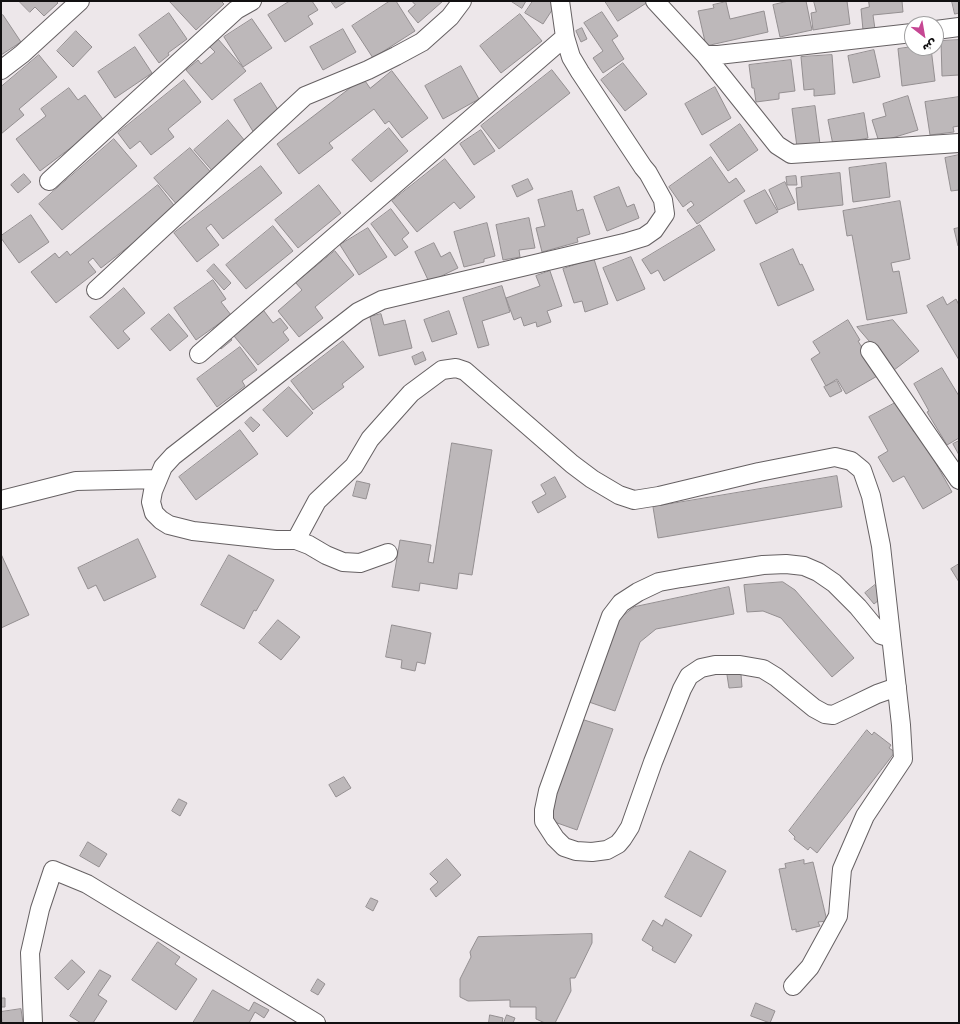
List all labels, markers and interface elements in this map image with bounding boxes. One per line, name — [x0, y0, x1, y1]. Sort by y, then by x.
north arrow — [904, 16, 944, 56]
text: ش — [920, 36, 940, 55]

